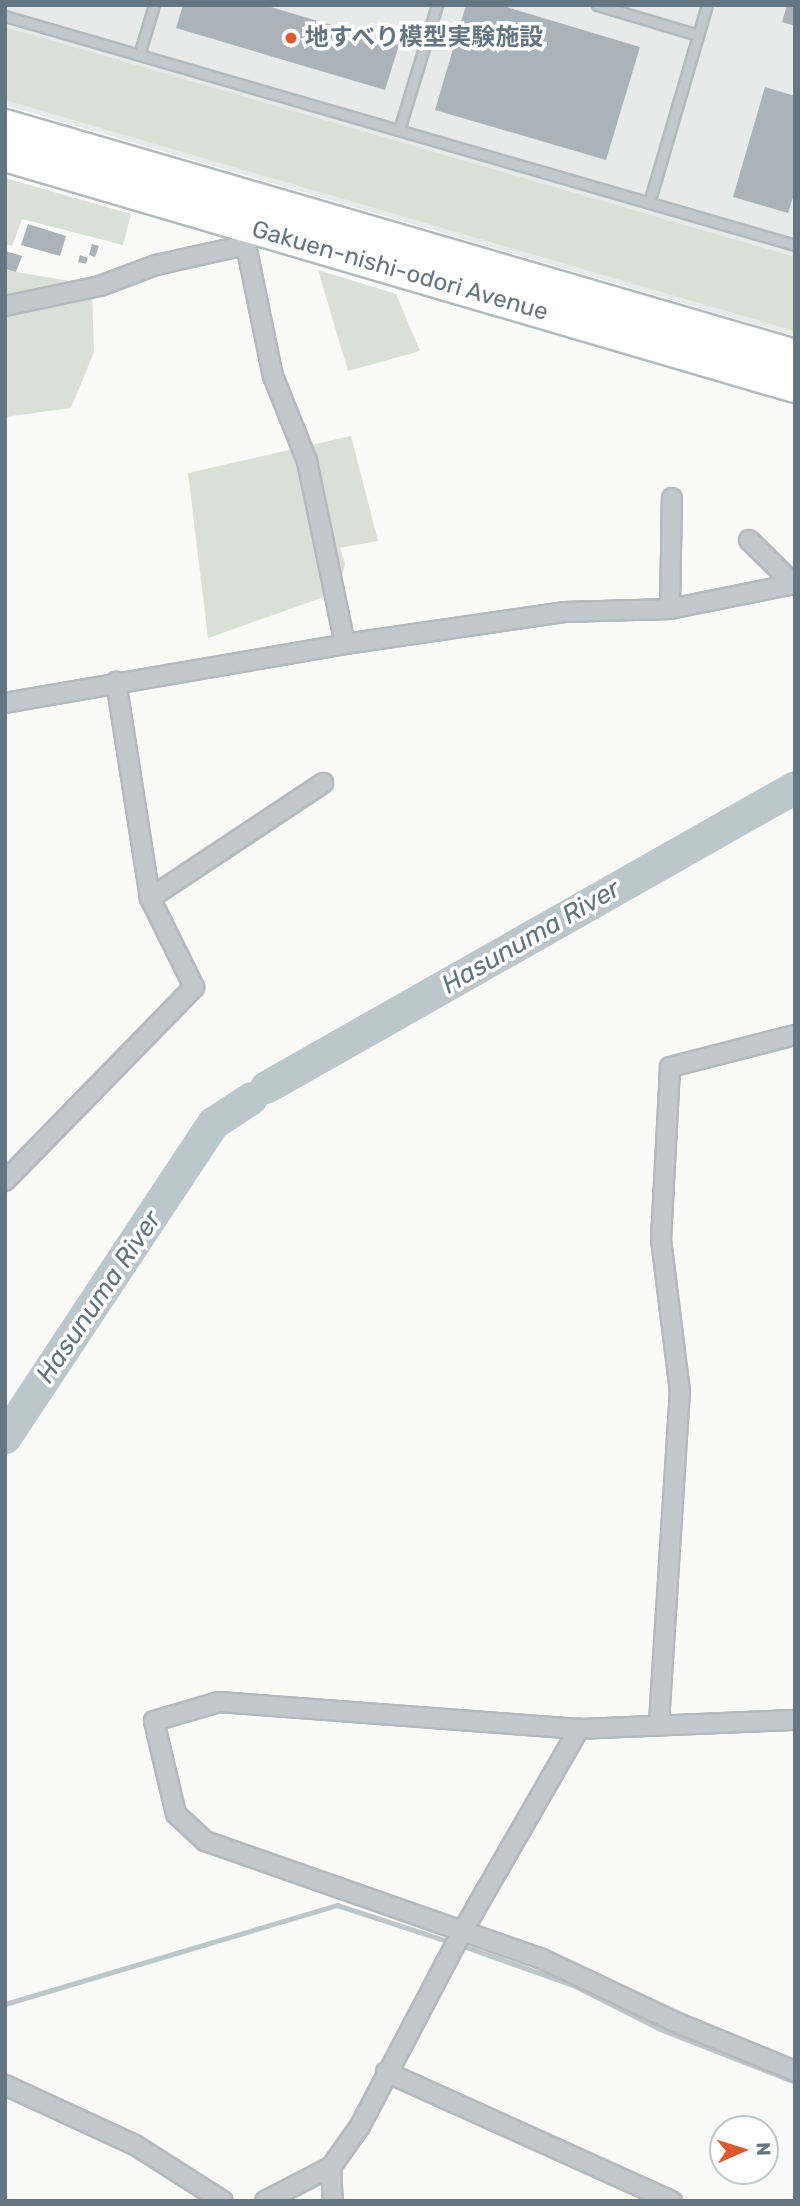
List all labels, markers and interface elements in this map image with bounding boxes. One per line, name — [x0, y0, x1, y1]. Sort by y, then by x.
place label: 地すべり模型実験施設 — [305, 24, 545, 52]
marker: 地すべり模型実験施設 — [283, 30, 299, 46]
street label: Gakuen-nishi-odori Avenue — [248, 215, 552, 327]
water label: Hasunuma River — [436, 873, 626, 1001]
water label: Hasunuma River — [30, 1205, 168, 1389]
north arrow — [709, 2115, 779, 2185]
text: N — [752, 2142, 775, 2156]

